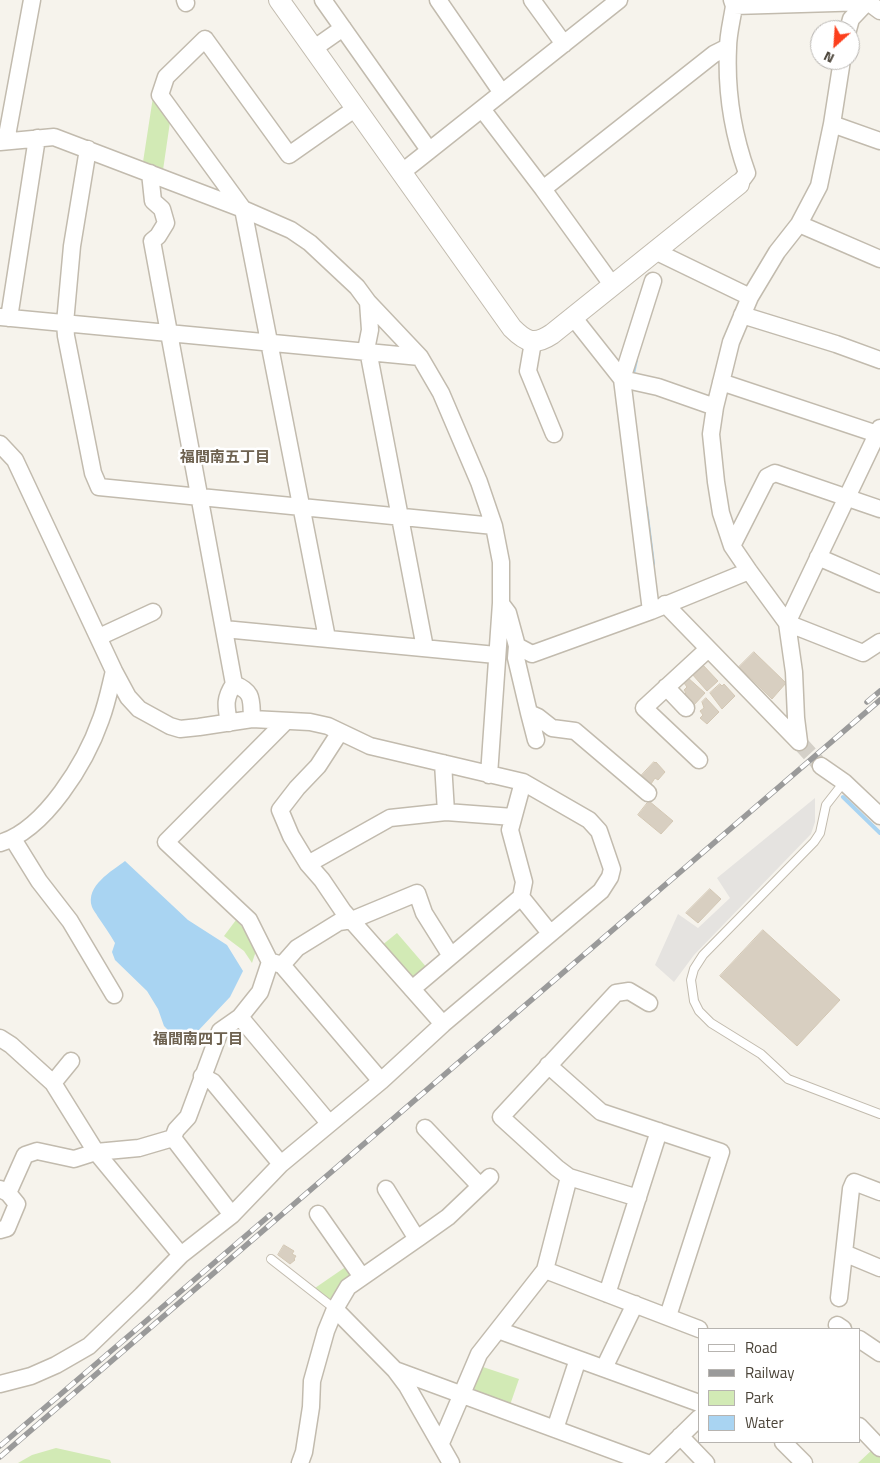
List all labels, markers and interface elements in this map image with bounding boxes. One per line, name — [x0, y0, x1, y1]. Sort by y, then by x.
north arrow — [810, 20, 860, 70]
text: N — [820, 46, 838, 70]
district label: 福間南五丁目 — [180, 449, 270, 467]
district label: 福間南四丁目 — [153, 1031, 243, 1049]
legend — [698, 1328, 860, 1443]
text: Road — [745, 1336, 777, 1359]
text: Railway — [745, 1361, 795, 1384]
text: Park — [745, 1386, 774, 1409]
text: Water — [745, 1411, 784, 1434]

